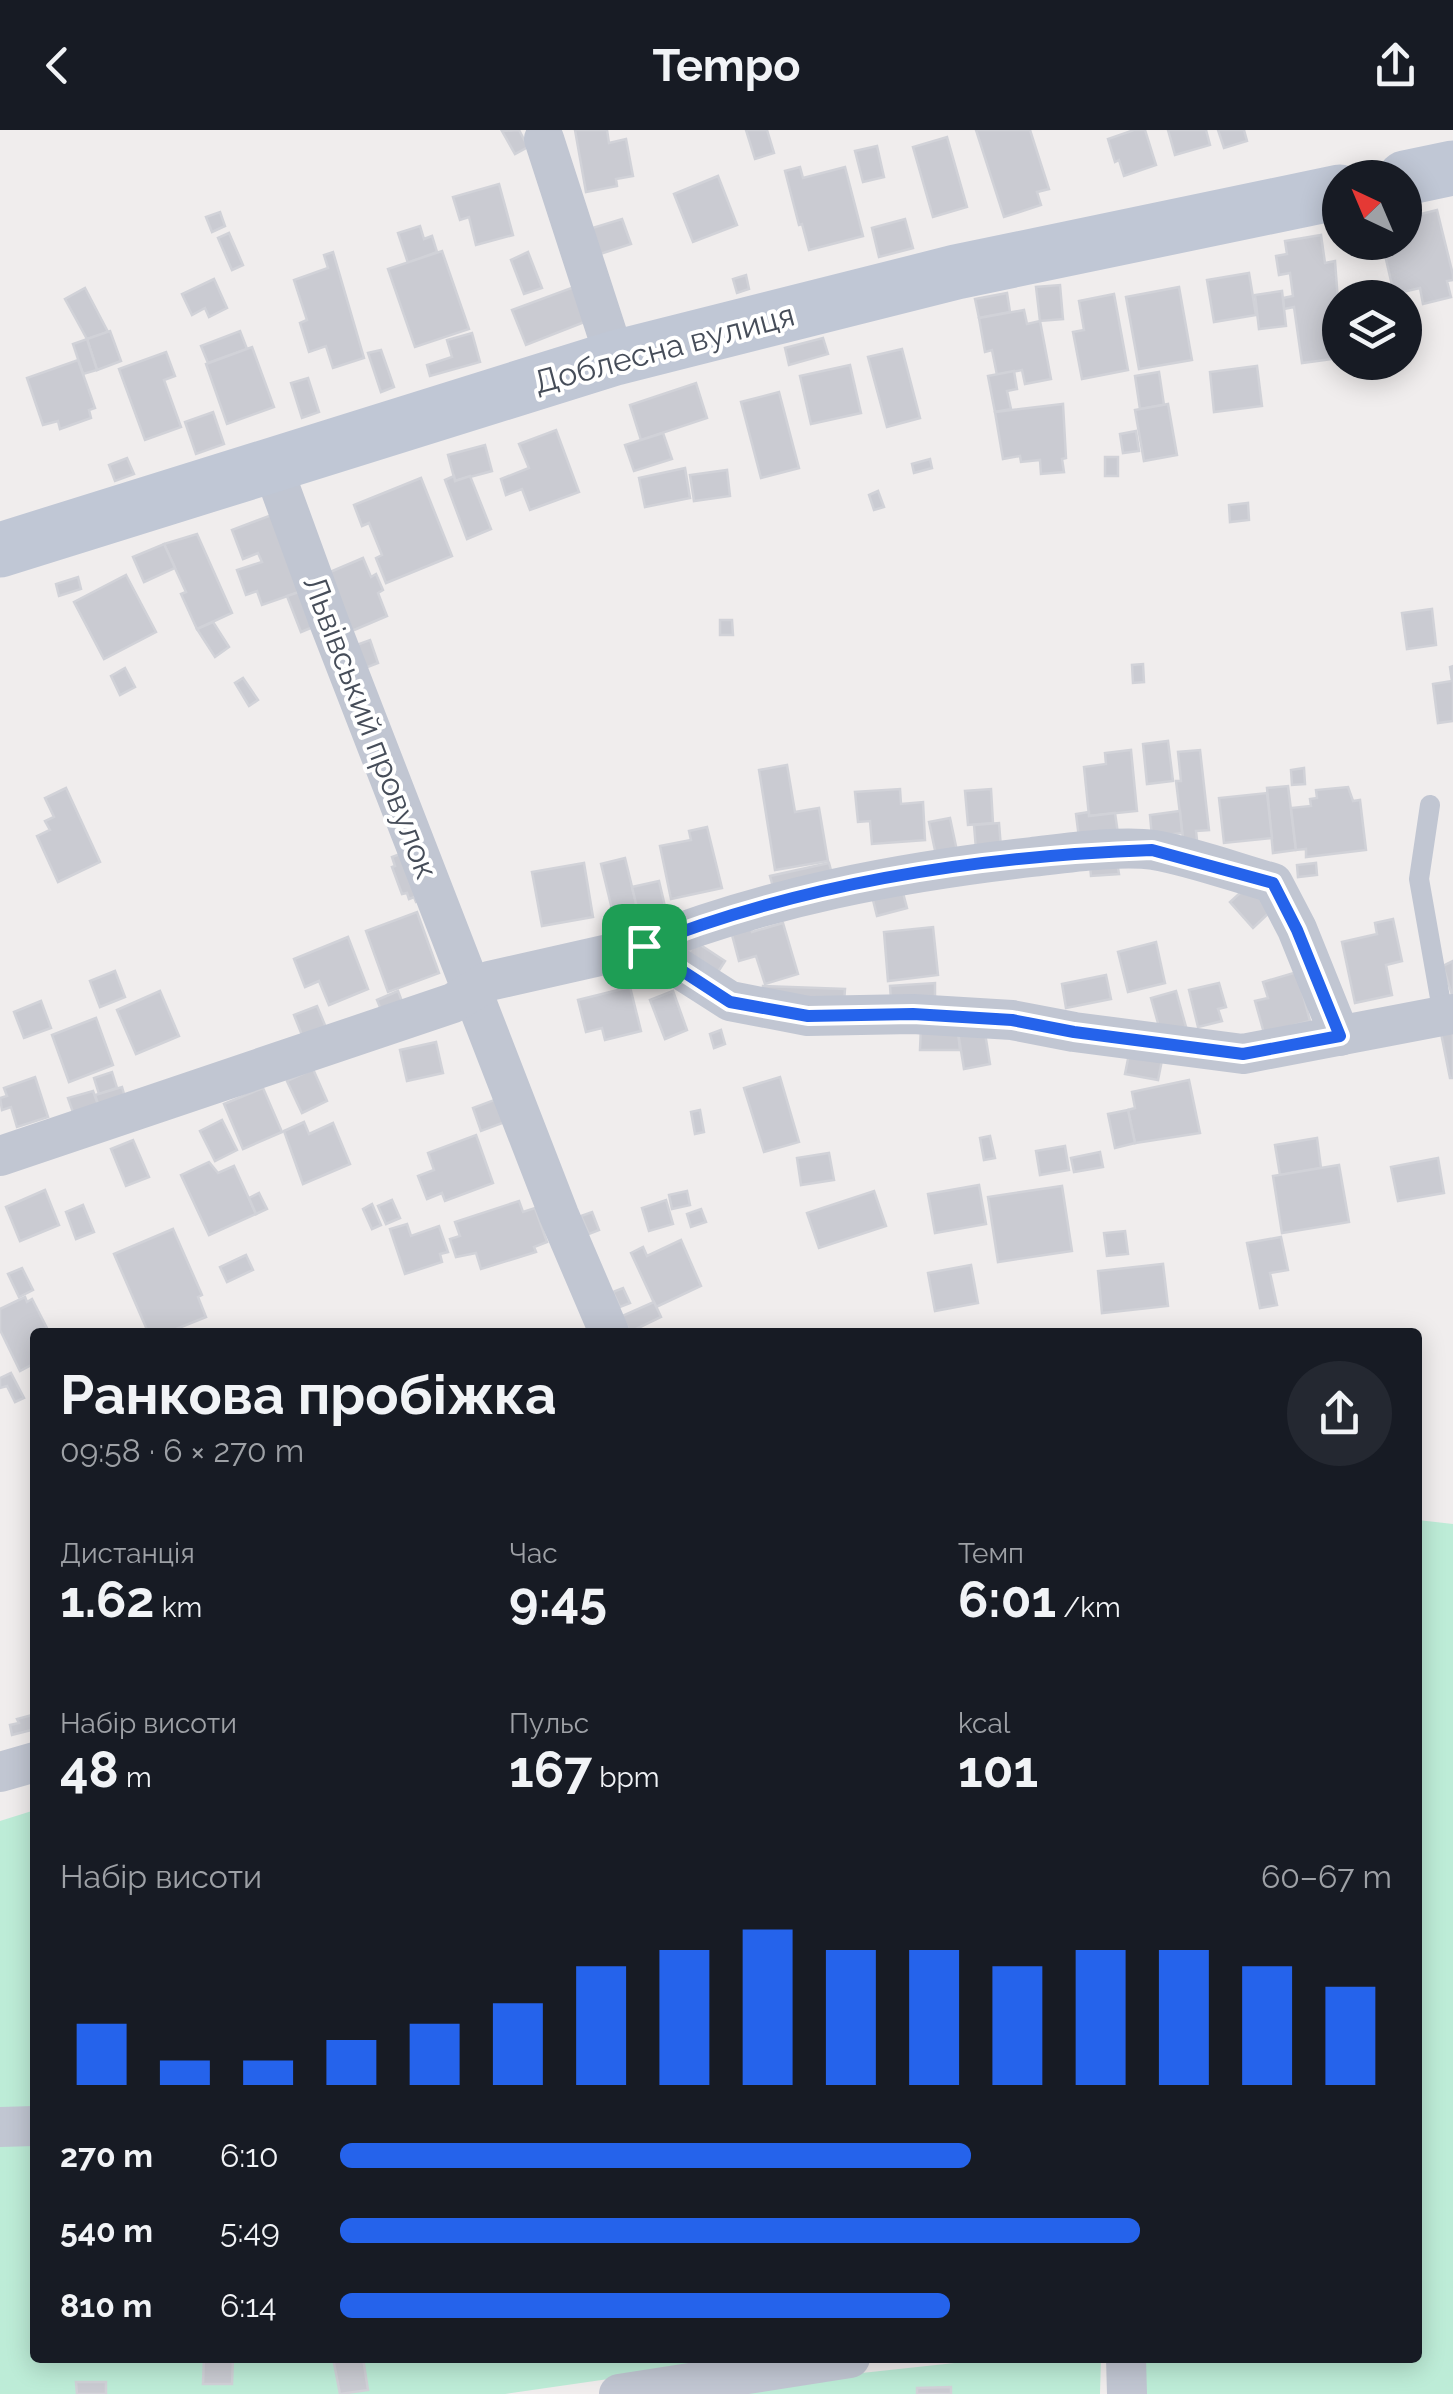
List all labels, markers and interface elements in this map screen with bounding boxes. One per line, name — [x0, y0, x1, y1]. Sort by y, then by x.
icon: back — [30, 38, 85, 93]
icon: share — [1368, 38, 1423, 93]
text: Tempo — [652, 39, 801, 92]
north arrow — [1322, 160, 1422, 260]
map controls — [1322, 160, 1422, 380]
button: layers — [1322, 280, 1422, 380]
street label: Доблесна вулиця — [530, 295, 798, 401]
street label: Львівський провулок — [296, 570, 446, 884]
pin — [602, 904, 687, 989]
icon: arrive — [617, 919, 672, 974]
button: share — [1287, 1361, 1392, 1466]
text: Ранкова пробіжка — [60, 1362, 556, 1427]
text: 09:58 · 6 × 270 m — [60, 1432, 304, 1469]
text: Дистанція — [60, 1537, 195, 1570]
text: Час — [509, 1537, 558, 1570]
text: Темп — [958, 1537, 1024, 1570]
text: 1.62 — [60, 1570, 155, 1629]
text: 9:45 — [509, 1570, 607, 1629]
text: 6:01 — [958, 1570, 1056, 1629]
text: km — [155, 1591, 202, 1624]
text: /km — [1056, 1591, 1121, 1624]
text: Набір висоти — [60, 1707, 237, 1740]
text: Пульс — [509, 1707, 589, 1740]
text: kcal — [958, 1707, 1010, 1740]
text: 48 — [60, 1740, 119, 1799]
text: 167 — [509, 1740, 592, 1799]
text: 101 — [958, 1740, 1038, 1799]
text: m — [119, 1761, 152, 1794]
text: bpm — [592, 1761, 660, 1794]
text: Набір висоти — [60, 1858, 262, 1895]
text: 60–67 m — [1261, 1858, 1392, 1895]
text: 270 m — [60, 2137, 153, 2174]
text: 6:10 — [220, 2137, 279, 2174]
text: 540 m — [60, 2212, 153, 2249]
text: 5:49 — [220, 2212, 280, 2249]
text: 810 m — [60, 2287, 152, 2324]
text: 6:14 — [220, 2287, 276, 2324]

